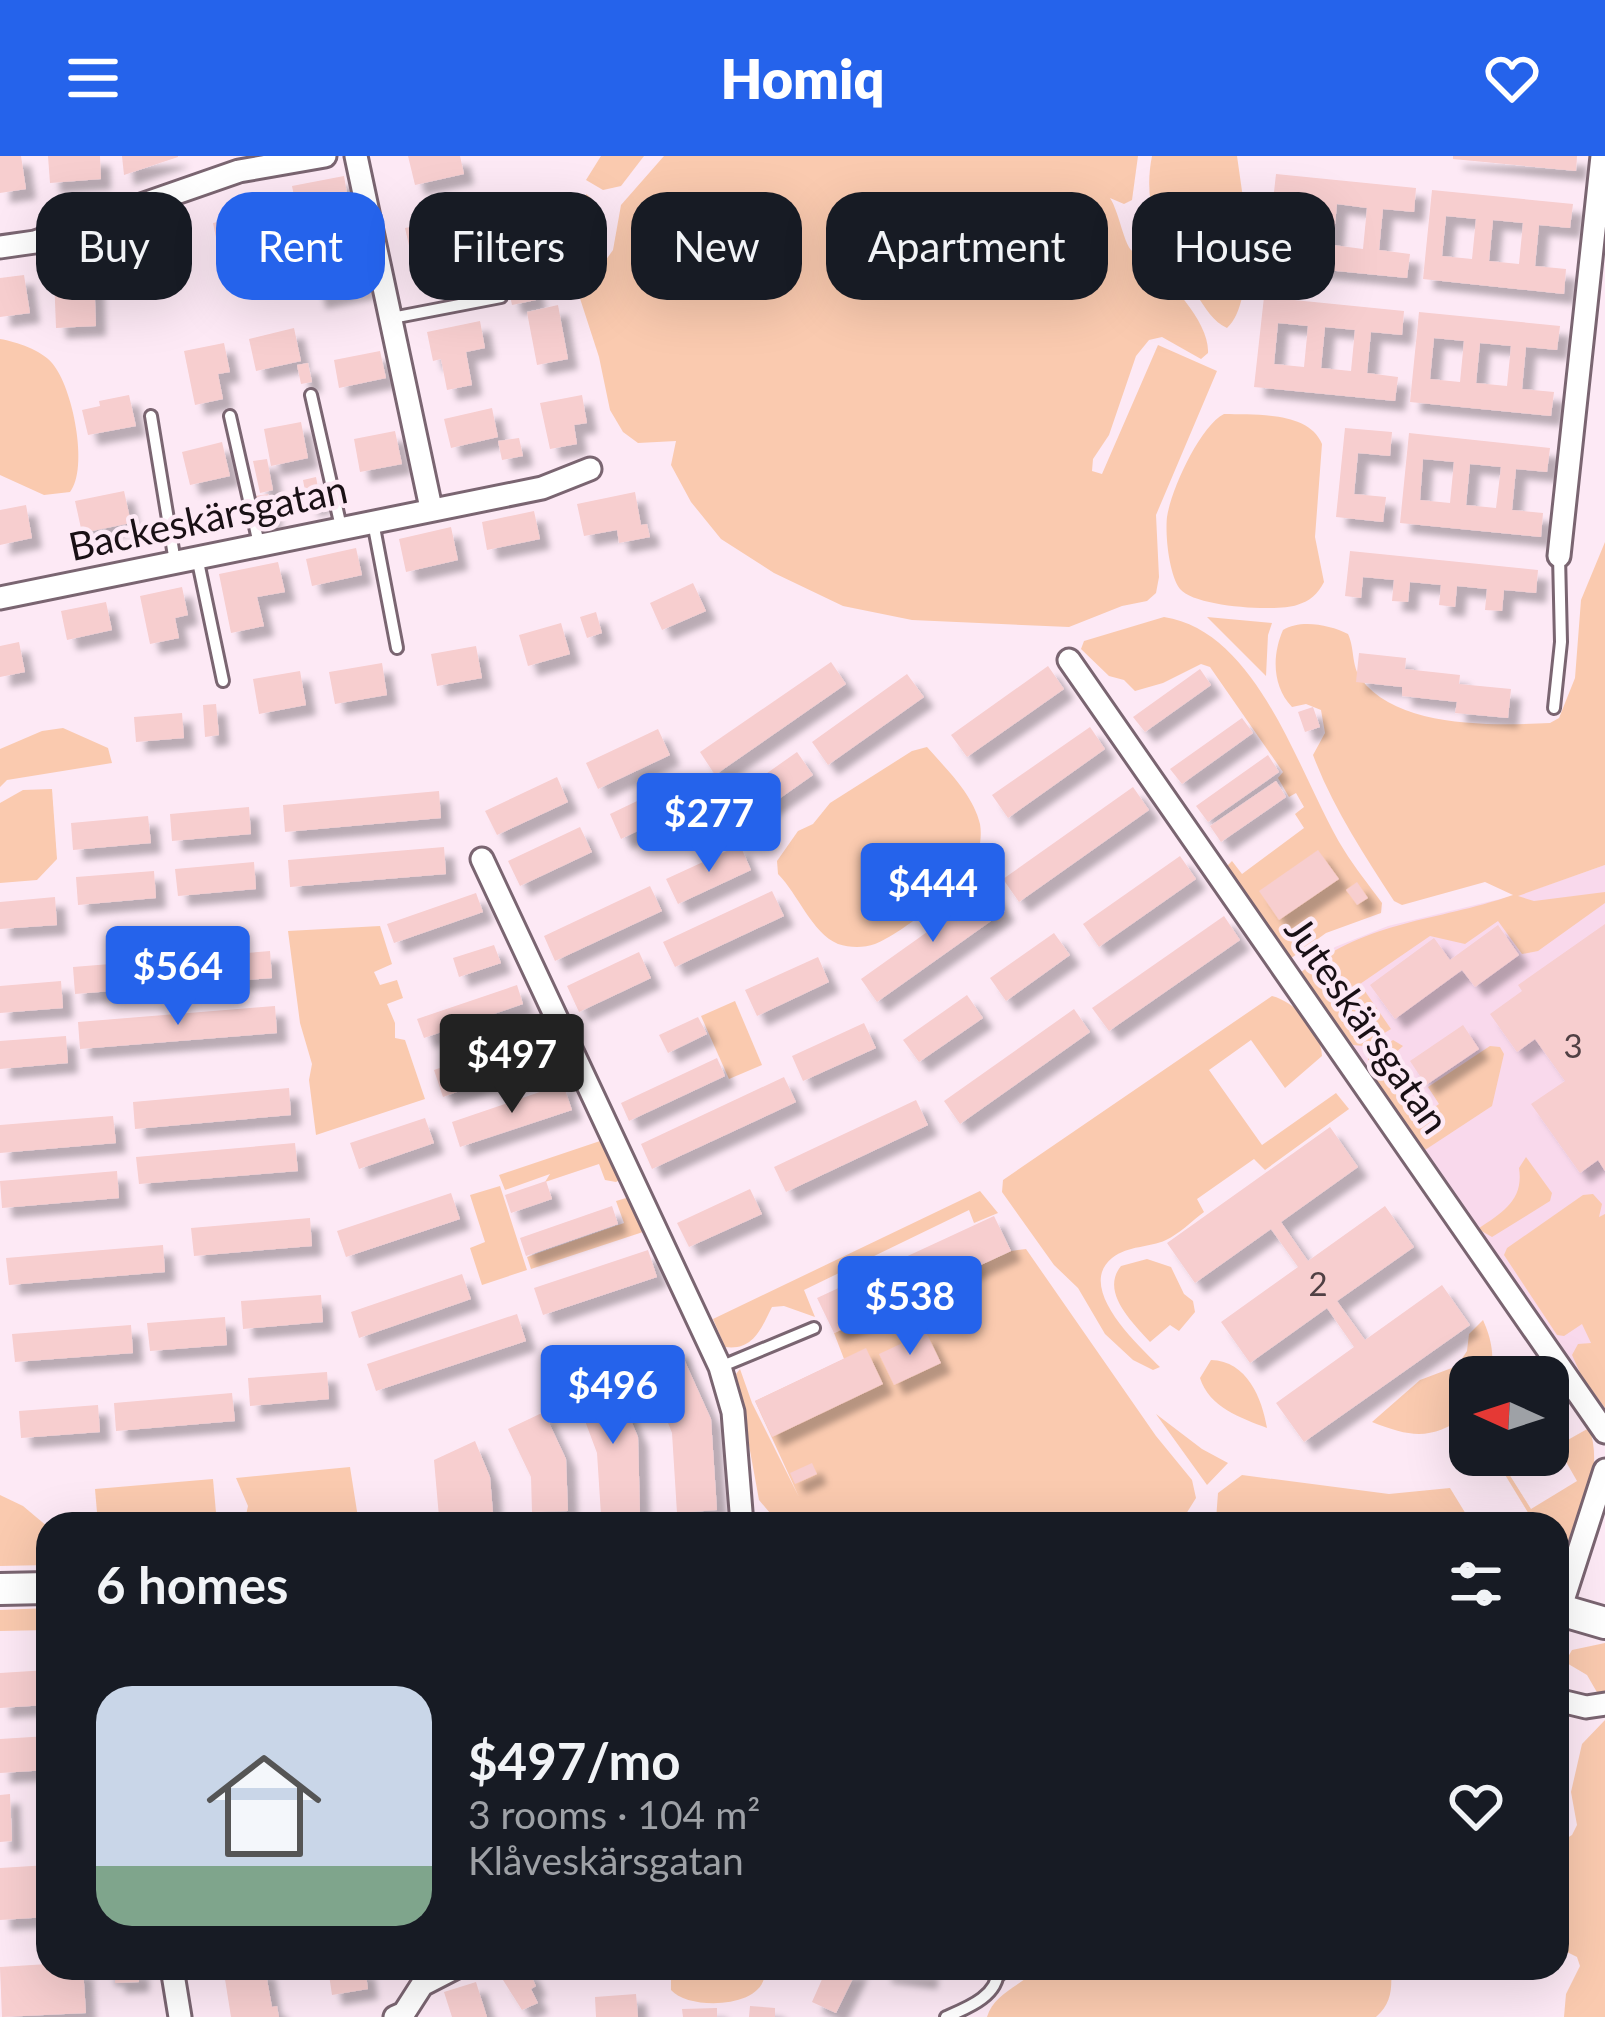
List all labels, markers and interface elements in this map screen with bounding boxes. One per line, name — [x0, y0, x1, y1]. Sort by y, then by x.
icon: menu — [60, 45, 126, 111]
icon: heart — [1479, 45, 1545, 111]
text: Homiq — [721, 46, 884, 111]
chip: Buy — [36, 192, 192, 300]
chip: Rent — [216, 192, 385, 300]
chip: Filters — [409, 192, 607, 300]
chip: New — [631, 192, 802, 300]
chip: Apartment — [826, 192, 1108, 300]
chip: House — [1132, 192, 1335, 300]
street label: Backeskärsgatan — [64, 465, 351, 569]
pin: $277 — [638, 773, 780, 875]
text: $277 — [664, 789, 754, 835]
pin: $444 — [862, 843, 1004, 945]
text: $444 — [888, 859, 978, 905]
street label: Juteskärsgatan — [1276, 907, 1459, 1141]
pin: $564 — [107, 926, 249, 1028]
text: $564 — [133, 942, 223, 988]
pin: $497 — [441, 1014, 583, 1116]
house number: 3 — [1563, 1025, 1583, 1065]
text: $497 — [467, 1030, 557, 1076]
pin: $538 — [839, 1256, 981, 1358]
house number: 2 — [1308, 1263, 1328, 1303]
text: $538 — [865, 1272, 955, 1318]
pin: $496 — [542, 1345, 684, 1447]
north arrow — [1449, 1356, 1569, 1476]
map controls — [1449, 1356, 1569, 1476]
text: $496 — [568, 1361, 658, 1407]
icon: filters — [1443, 1551, 1509, 1617]
text: 6 homes — [96, 1554, 288, 1615]
text: $497/mo — [468, 1730, 681, 1791]
icon: home — [192, 1734, 336, 1878]
icon: heart — [1443, 1773, 1509, 1839]
text: 3 rooms · 104 m² — [468, 1791, 760, 1837]
text: Klåveskärsgatan — [468, 1837, 744, 1883]

